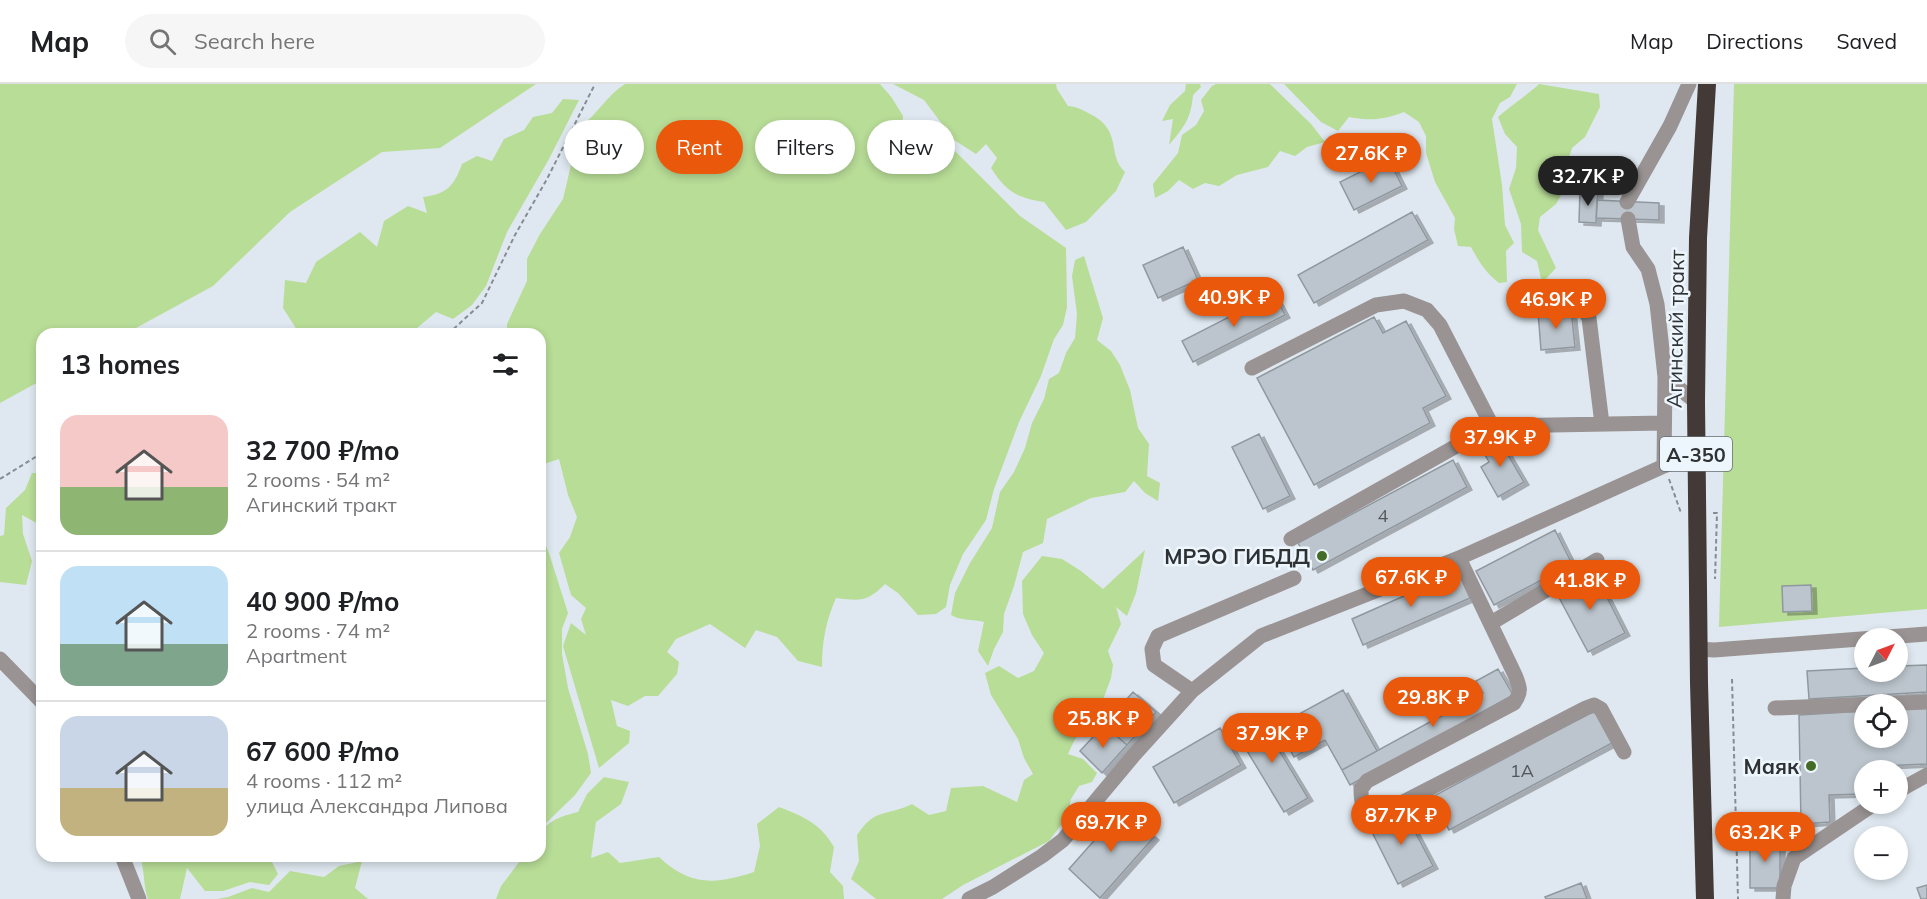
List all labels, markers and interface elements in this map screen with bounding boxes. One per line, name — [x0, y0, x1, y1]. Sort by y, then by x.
search box — [125, 14, 545, 68]
text: Map — [30, 24, 89, 59]
icon: search — [146, 25, 179, 58]
text: Search here — [194, 27, 315, 55]
text: Map — [1630, 28, 1673, 54]
text: Directions — [1706, 28, 1803, 54]
text: Saved — [1836, 28, 1897, 54]
chip: Buy — [564, 120, 644, 174]
chip: Rent — [656, 120, 743, 174]
chip: Filters — [755, 120, 855, 174]
chip: New — [867, 120, 955, 174]
pin: 27.6K ₽ — [1316, 133, 1426, 184]
text: 27.6K ₽ — [1335, 140, 1407, 165]
pin: 32.7K ₽ — [1533, 156, 1643, 207]
text: 32.7K ₽ — [1552, 163, 1624, 188]
street label: Агинский тракт — [1661, 249, 1689, 408]
pin: 40.9K ₽ — [1179, 277, 1289, 328]
pin: 46.9K ₽ — [1501, 279, 1611, 330]
text: 40.9K ₽ — [1198, 284, 1270, 309]
text: 46.9K ₽ — [1520, 286, 1592, 311]
text: 13 homes — [60, 348, 180, 381]
icon: filters — [489, 348, 522, 381]
pin: 37.9K ₽ — [1445, 417, 1555, 468]
text: 37.9K ₽ — [1464, 424, 1536, 449]
text: 32 700 ₽/mo — [246, 434, 399, 467]
road number: А-350 — [1660, 437, 1732, 471]
icon: home — [108, 439, 180, 511]
text: 2 rooms · 54 m² — [246, 467, 390, 492]
text: Агинский тракт — [246, 492, 397, 517]
house number: 4 — [1378, 504, 1389, 527]
place label: МРЭО ГИБДД — [1164, 543, 1310, 569]
marker: МРЭО ГИБДД — [1315, 549, 1329, 563]
pin: 67.6K ₽ — [1356, 557, 1466, 608]
pin: 41.8K ₽ — [1535, 560, 1645, 611]
text: 67.6K ₽ — [1375, 564, 1447, 589]
text: 41.8K ₽ — [1554, 567, 1626, 592]
text: 40 900 ₽/mo — [246, 585, 399, 618]
icon: home — [108, 590, 180, 662]
text: 2 rooms · 74 m² — [246, 618, 390, 643]
north arrow — [1854, 628, 1908, 682]
map controls — [1854, 628, 1908, 880]
text: Apartment — [246, 643, 347, 668]
pin: 29.8K ₽ — [1378, 677, 1488, 728]
text: 29.8K ₽ — [1397, 684, 1469, 709]
button: locate — [1854, 694, 1908, 748]
pin: 25.8K ₽ — [1048, 698, 1158, 749]
text: 25.8K ₽ — [1067, 705, 1139, 730]
pin: 37.9K ₽ — [1217, 713, 1327, 764]
text: 37.9K ₽ — [1236, 720, 1308, 745]
text: 67 600 ₽/mo — [246, 735, 399, 768]
icon: home — [108, 740, 180, 812]
place label: Маяк — [1743, 753, 1800, 779]
house number: 1А — [1510, 759, 1534, 782]
marker: Маяк — [1804, 759, 1818, 773]
button: + — [1854, 760, 1908, 814]
text: 4 rooms · 112 m² — [246, 768, 402, 793]
text: улица Александра Липова — [246, 793, 508, 818]
pin: 87.7K ₽ — [1346, 795, 1456, 846]
pin: 69.7K ₽ — [1056, 802, 1166, 853]
text: 87.7K ₽ — [1365, 802, 1437, 827]
text: 69.7K ₽ — [1075, 809, 1147, 834]
pin: 63.2K ₽ — [1710, 812, 1820, 863]
text: 63.2K ₽ — [1729, 819, 1801, 844]
button: − — [1854, 826, 1908, 880]

